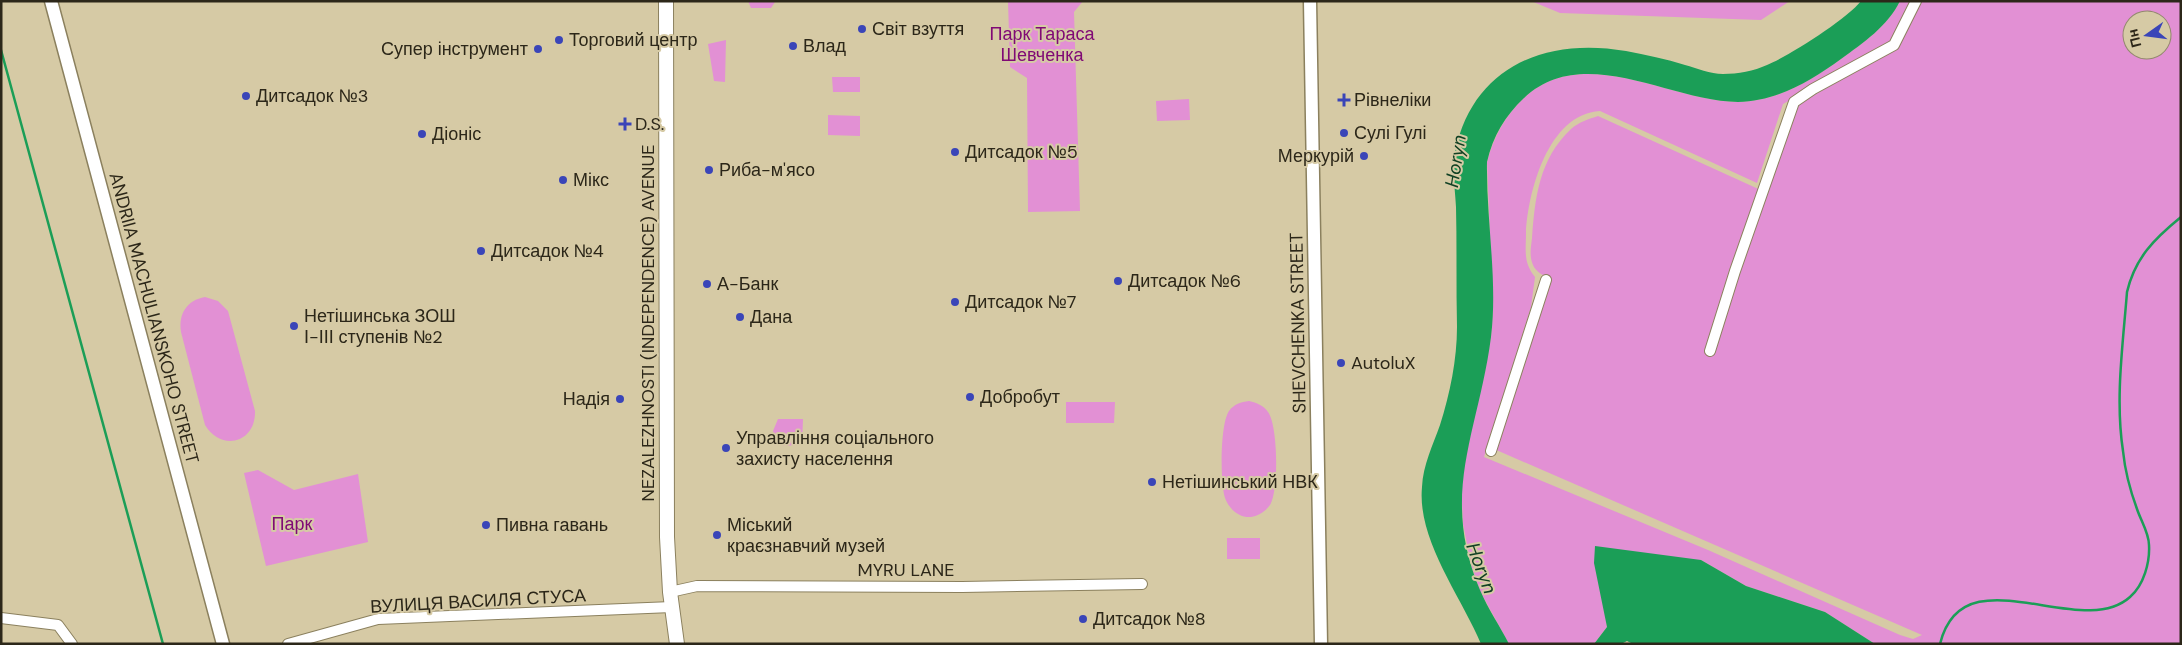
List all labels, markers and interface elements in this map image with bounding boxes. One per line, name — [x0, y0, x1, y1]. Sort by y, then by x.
north arrow — [2122, 10, 2172, 60]
place label: Світ взуття — [872, 17, 964, 41]
park label: Парк Тараса Шевченка — [990, 22, 1095, 67]
marker: Світ взуття — [856, 23, 868, 35]
text: Пн — [2123, 27, 2145, 49]
place label: Торговий центр — [569, 28, 698, 52]
marker: Торговий центр — [553, 34, 565, 46]
place label: Влад — [803, 34, 847, 58]
place label: Супер інструмент — [381, 37, 528, 61]
marker: Влад — [787, 40, 799, 52]
marker: Супер інструмент — [532, 43, 544, 55]
place label: Дитсадок №3 — [256, 84, 368, 108]
place label: Рівнеліки — [1354, 88, 1431, 112]
marker: Дитсадок №3 — [240, 90, 252, 102]
marker: Рівнеліки — [1338, 94, 1350, 106]
place label: D.S. — [635, 112, 664, 136]
marker: D.S. — [619, 118, 631, 130]
place label: Сулі Гулі — [1354, 121, 1427, 145]
place label: Діоніс — [432, 122, 481, 146]
marker: Сулі Гулі — [1338, 127, 1350, 139]
marker: Діоніс — [416, 128, 428, 140]
water label: Horyn — [1439, 133, 1472, 189]
place label: Дитсадок №5 — [965, 140, 1078, 164]
place label: Меркурій — [1278, 144, 1354, 168]
street label: NEZALEZHNOSTI (INDEPENDENCE) AVENUE — [636, 145, 660, 501]
marker: Дитсадок №5 — [949, 146, 961, 158]
marker: Меркурій — [1358, 150, 1370, 162]
place label: Риба-м'ясо — [719, 158, 815, 182]
marker: Риба-м'ясо — [703, 164, 715, 176]
place label: Мікс — [573, 168, 609, 192]
street label: ANDRIIA MACHULIANSKOHO STREET — [104, 170, 204, 466]
marker: Мікс — [557, 174, 569, 186]
street label: SHEVCHENKA STREET — [1284, 232, 1312, 414]
place label: Дитсадок №4 — [491, 239, 604, 263]
marker: Дитсадок №4 — [475, 245, 487, 257]
place label: Дитсадок №6 — [1128, 269, 1241, 293]
place label: А-Банк — [717, 272, 779, 296]
marker: Дитсадок №6 — [1112, 275, 1124, 287]
marker: А-Банк — [701, 278, 713, 290]
place label: Дитсадок №7 — [965, 290, 1076, 314]
marker: Дитсадок №7 — [949, 296, 961, 308]
place label: Нетішинська ЗОШ І-ІІІ ступенів №2 — [304, 304, 456, 349]
place label: Дана — [750, 305, 793, 329]
marker: Дана — [734, 311, 746, 323]
marker: Нетішинська ЗОШ І-ІІІ ступенів №2 — [288, 320, 300, 332]
place label: AutoluX — [1351, 351, 1416, 375]
marker: AutoluX — [1335, 357, 1347, 369]
place label: Добробут — [980, 385, 1060, 409]
place label: Надія — [563, 387, 610, 411]
marker: Добробут — [964, 391, 976, 403]
marker: Надія — [614, 393, 626, 405]
place label: Управління соціального захисту населення — [736, 426, 934, 471]
marker: Управління соціального захисту населення — [720, 442, 732, 454]
place label: Нетішинський НВК — [1162, 470, 1318, 494]
marker: Нетішинський НВК — [1146, 476, 1158, 488]
park label: Парк — [272, 512, 313, 536]
place label: Пивна гавань — [496, 513, 608, 537]
place label: Міський краєзнавчий музей — [727, 513, 885, 558]
marker: Пивна гавань — [480, 519, 492, 531]
marker: Міський краєзнавчий музей — [711, 529, 723, 541]
water label: Horyn — [1460, 539, 1503, 597]
street label: MYRU LANE — [858, 558, 954, 582]
street label: ВУЛИЦЯ ВАСИЛЯ СТУСА — [369, 583, 587, 619]
place label: Дитсадок №8 — [1093, 607, 1206, 631]
marker: Дитсадок №8 — [1077, 613, 1089, 625]

